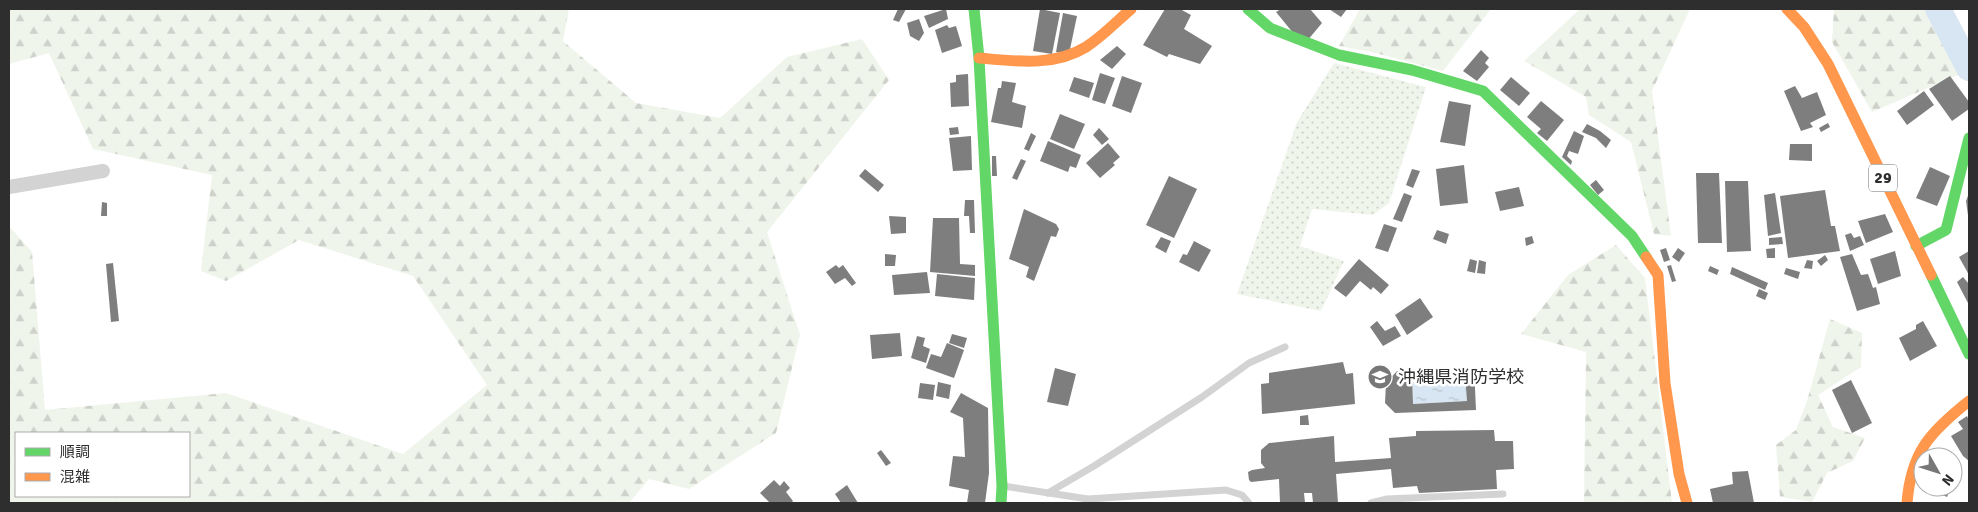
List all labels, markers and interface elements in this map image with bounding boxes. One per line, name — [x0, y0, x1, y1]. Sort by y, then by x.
road number: 29 — [1869, 164, 1897, 192]
school or university icon: 沖縄県消防学校 — [1367, 364, 1393, 390]
place label: 沖縄県消防学校 — [1398, 366, 1524, 388]
legend — [15, 432, 190, 497]
text: 順調 — [60, 443, 90, 461]
north arrow — [1913, 447, 1963, 497]
text: 混雑 — [60, 468, 90, 486]
text: N — [1938, 471, 1957, 489]

